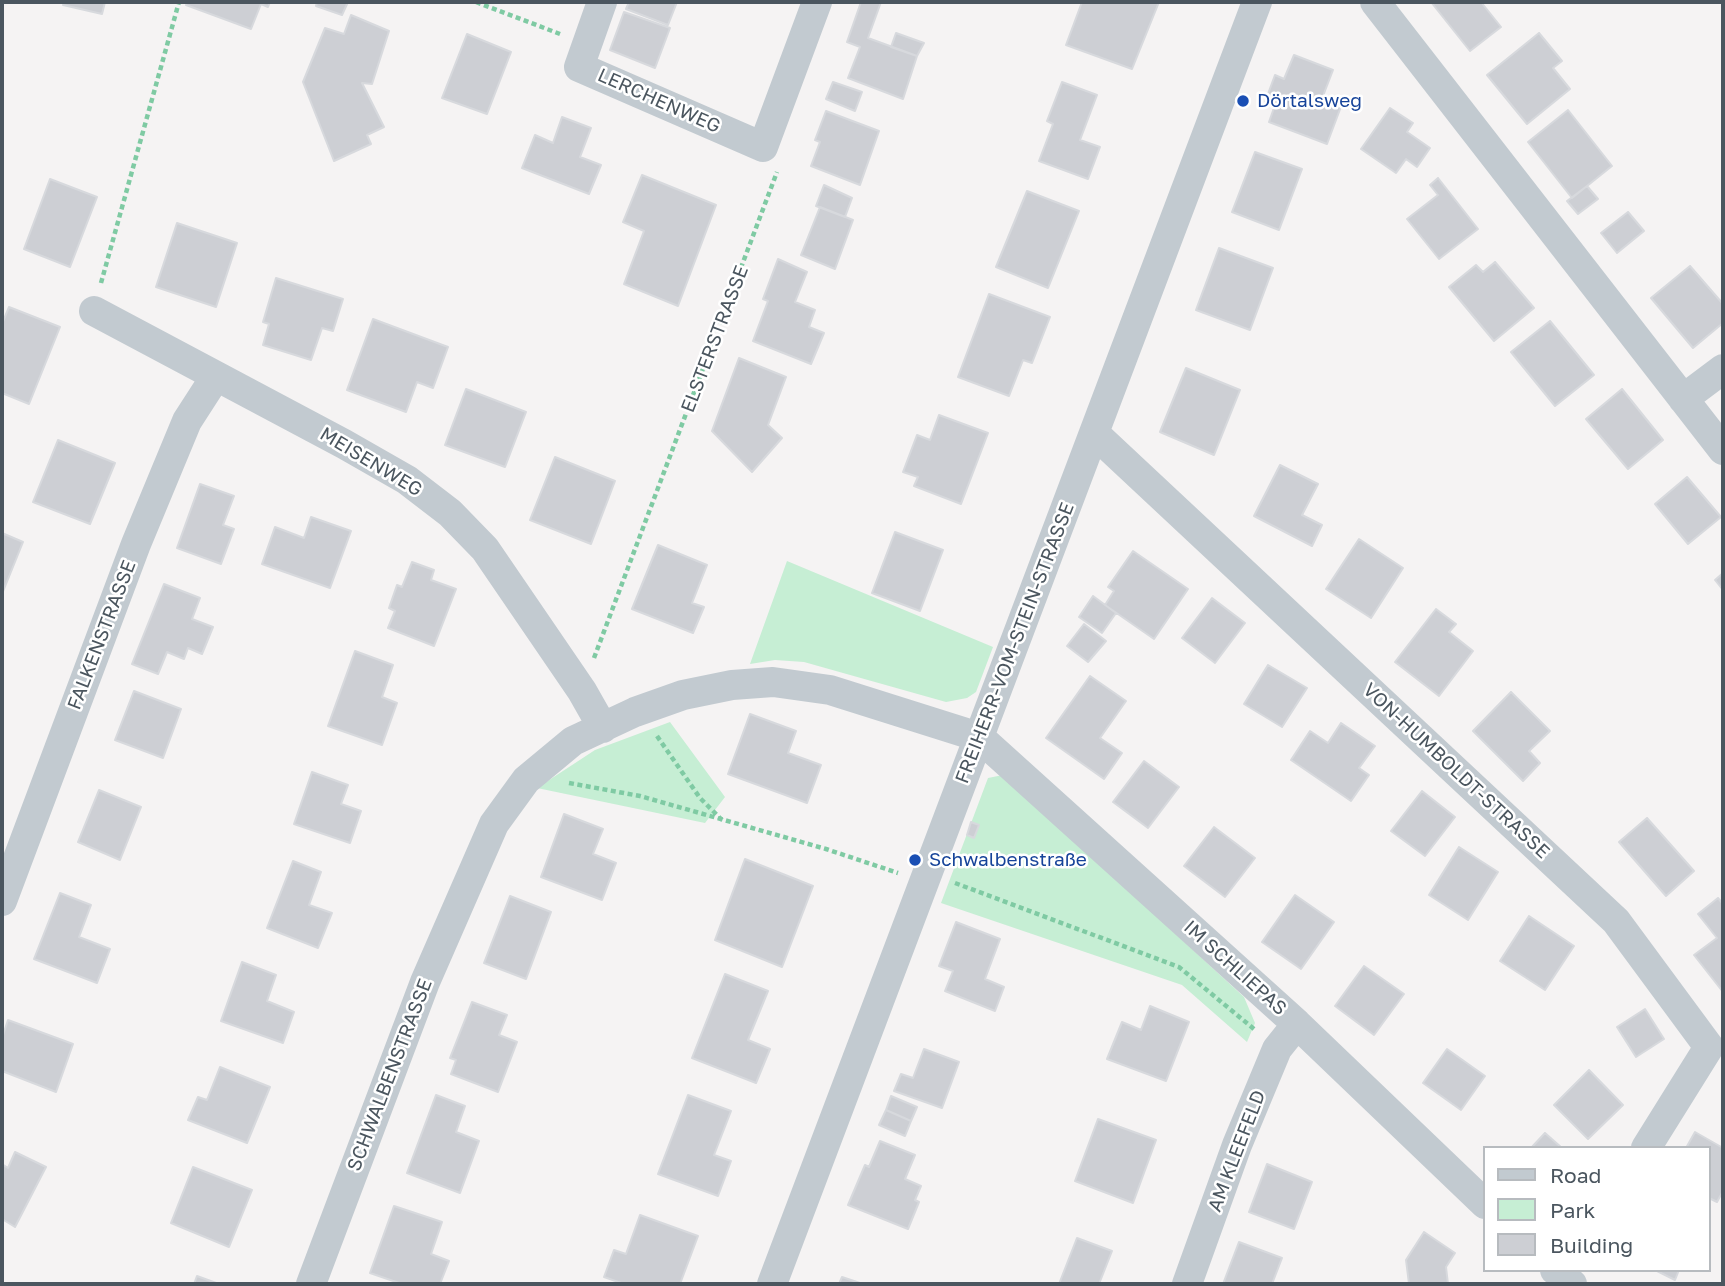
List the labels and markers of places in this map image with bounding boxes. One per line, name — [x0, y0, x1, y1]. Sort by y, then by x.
place label: Dörtalsweg — [1257, 90, 1362, 112]
marker: Dörtalsweg — [1235, 93, 1251, 109]
place label: Schwalbenstraße — [929, 849, 1087, 871]
marker: Schwalbenstraße — [907, 852, 923, 868]

